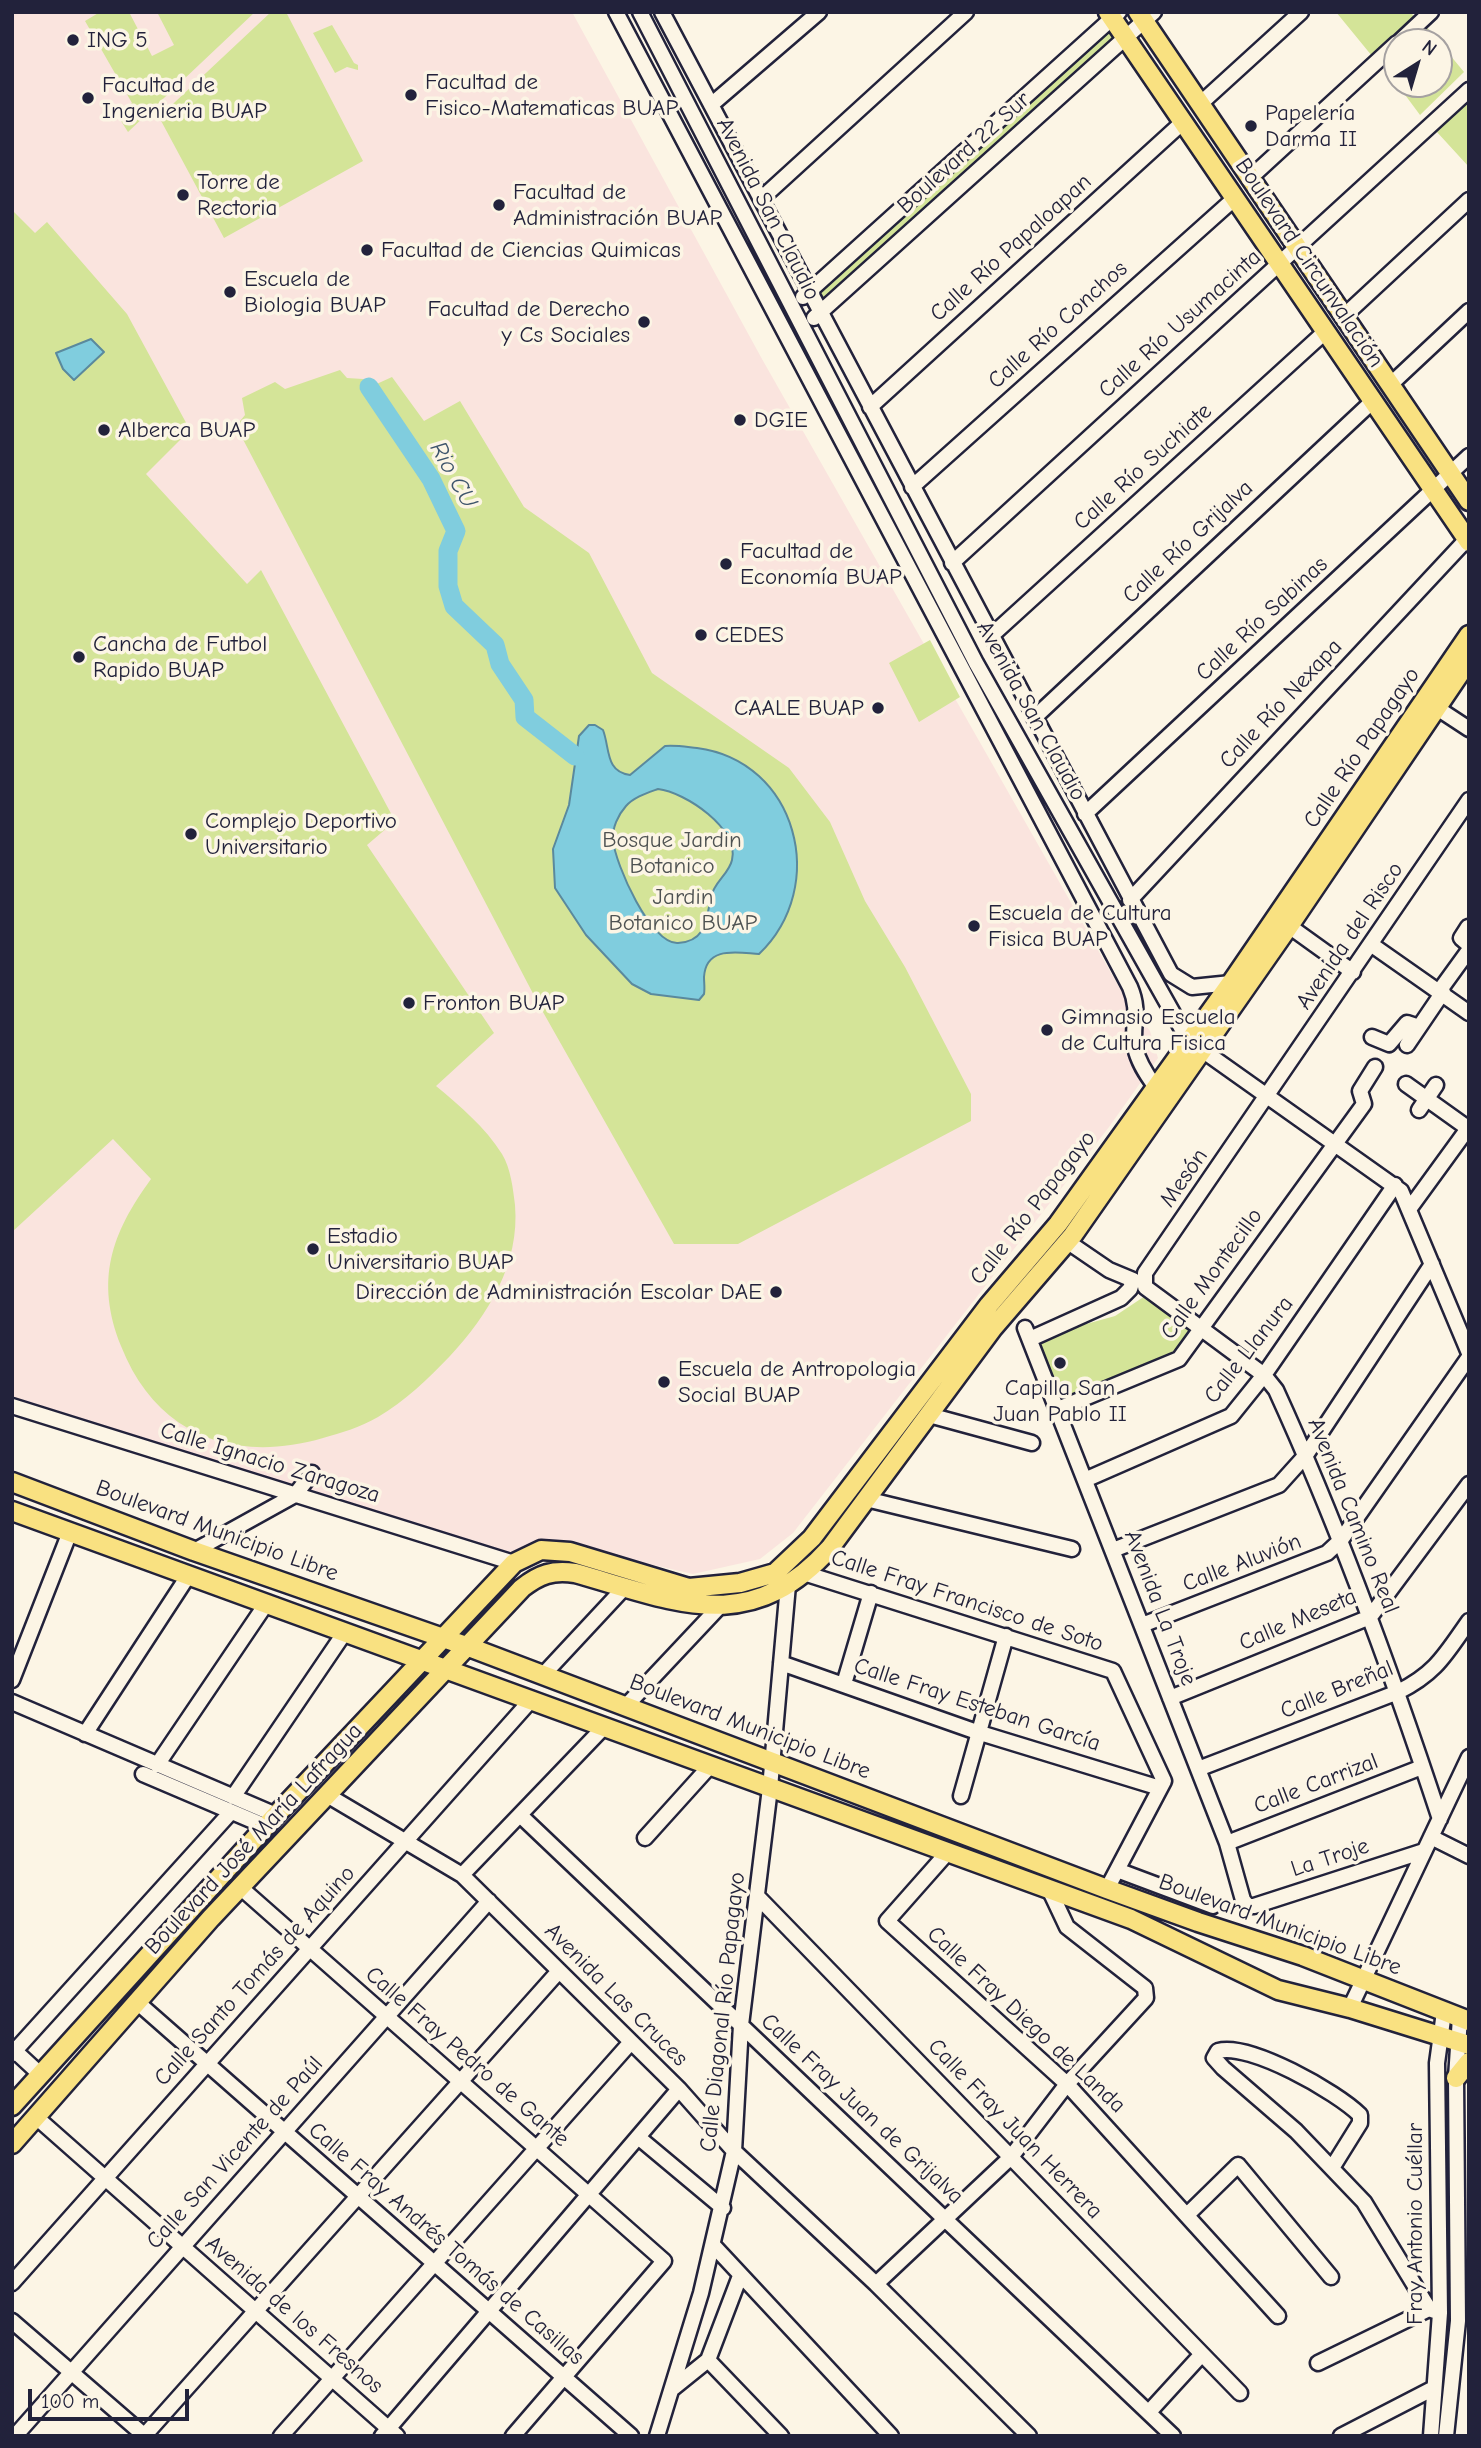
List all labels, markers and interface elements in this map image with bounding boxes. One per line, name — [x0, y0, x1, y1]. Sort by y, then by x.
place label: ING 5 — [87, 26, 148, 54]
north arrow — [1383, 28, 1453, 98]
marker: ING 5 — [65, 32, 81, 48]
text: N — [1418, 35, 1441, 60]
place label: Facultad de Fisico-Matematicas BUAP — [425, 68, 678, 122]
place label: Facultad de Ingenieria BUAP — [102, 71, 267, 125]
street label: Boulevard 22 Sur — [892, 86, 1036, 220]
marker: Facultad de Fisico-Matematicas BUAP — [403, 87, 419, 103]
marker: Facultad de Ingenieria BUAP — [80, 90, 96, 106]
place label: Papelería Darma II — [1265, 99, 1357, 153]
street label: Avenida San Claudio — [710, 113, 826, 305]
marker: Papelería Darma II — [1243, 118, 1259, 134]
street label: Boulevard Circunvalación — [1229, 153, 1389, 373]
place label: Torre de Rectoria — [197, 168, 280, 222]
street label: Calle Río Papaloapan — [925, 168, 1097, 328]
place label: Facultad de Administración BUAP — [513, 178, 722, 232]
marker: Torre de Rectoria — [175, 187, 191, 203]
marker: Facultad de Administración BUAP — [491, 197, 507, 213]
place label: Facultad de Ciencias Quimicas — [381, 236, 681, 264]
marker: Facultad de Ciencias Quimicas — [359, 242, 375, 258]
street label: Calle Río Usumacinta — [1093, 244, 1267, 404]
street label: Calle Río Conchos — [983, 255, 1133, 395]
place label: Escuela de Biologia BUAP — [244, 265, 386, 319]
marker: Escuela de Biologia BUAP — [222, 284, 238, 300]
place label: Facultad de Derecho y Cs Sociales — [427, 295, 630, 349]
marker: Facultad de Derecho y Cs Sociales — [636, 314, 652, 330]
street label: Calle Río Suchiate — [1068, 398, 1218, 536]
place label: DGIE — [754, 406, 808, 434]
marker: DGIE — [732, 412, 748, 428]
place label: Alberca BUAP — [118, 416, 255, 444]
marker: Alberca BUAP — [96, 422, 112, 438]
water label: Rio CU — [423, 437, 483, 513]
street label: Calle Río Grijalva — [1117, 475, 1259, 609]
place label: Facultad de Economía BUAP — [740, 537, 902, 591]
street label: Calle Río Sabinas — [1190, 551, 1334, 687]
marker: Facultad de Economía BUAP — [718, 556, 734, 572]
street label: Avenida San Claudio — [970, 616, 1092, 806]
place label: CEDES — [715, 621, 784, 649]
marker: CEDES — [693, 627, 709, 643]
place label: Cancha de Futbol Rapido BUAP — [93, 630, 267, 684]
street label: Calle Río Nexapa — [1214, 633, 1348, 775]
marker: Cancha de Futbol Rapido BUAP — [71, 649, 87, 665]
street label: Calle Río Papagayo — [1298, 662, 1426, 834]
place label: CAALE BUAP — [734, 694, 864, 722]
marker: CAALE BUAP — [870, 700, 886, 716]
place label: Complejo Deportivo Universitario — [205, 807, 397, 861]
marker: Complejo Deportivo Universitario — [183, 826, 199, 842]
park label: Bosque Jardin Botanico — [602, 826, 742, 880]
street label: Avenida del Risco — [1291, 857, 1409, 1015]
park label: Jardin Botanico BUAP — [609, 883, 757, 937]
place label: Escuela de Cultura Fisica BUAP — [988, 899, 1172, 953]
marker: Escuela de Cultura Fisica BUAP — [966, 918, 982, 934]
place label: Fronton BUAP — [423, 989, 564, 1017]
marker: Fronton BUAP — [401, 995, 417, 1011]
place label: Gimnasio Escuela de Cultura Fisica — [1061, 1003, 1236, 1057]
marker: Gimnasio Escuela de Cultura Fisica — [1039, 1022, 1055, 1038]
street label: Calle Río Papagayo — [964, 1125, 1102, 1291]
street label: Mesón — [1154, 1143, 1214, 1213]
street label: Calle Montecillo — [1155, 1203, 1269, 1345]
place label: Estadio Universitario BUAP — [327, 1222, 513, 1276]
marker: Estadio Universitario BUAP — [305, 1241, 321, 1257]
place label: Dirección de Administración Escolar DAE — [355, 1278, 762, 1306]
marker: Dirección de Administración Escolar DAE — [768, 1284, 784, 1300]
street label: Calle Llanura — [1199, 1291, 1299, 1409]
place label: Escuela de Antropologia Social BUAP — [678, 1355, 916, 1409]
marker: Capilla San Juan Pablo II — [1052, 1355, 1068, 1371]
marker: Escuela de Antropologia Social BUAP — [656, 1374, 672, 1390]
place label: Capilla San Juan Pablo II — [993, 1374, 1127, 1428]
street label: Avenida Camino Real — [1301, 1414, 1405, 1618]
street label: Calle Ignacio Zaragoza — [157, 1416, 383, 1510]
street label: Boulevard Municipio Libre — [92, 1474, 342, 1588]
street label: Avenida La Troje — [1118, 1526, 1202, 1690]
street label: Calle Aluvión — [1179, 1528, 1305, 1598]
street label: Calle Fray Francisco de Soto — [827, 1544, 1107, 1658]
street label: Calle Meseta — [1235, 1583, 1361, 1657]
street label: Calle Fray Esteban García — [850, 1652, 1104, 1758]
street label: Calle Breñal — [1276, 1655, 1398, 1725]
street label: Boulevard Municipio Libre — [626, 1668, 874, 1786]
street label: Boulevard José María Lafragua — [140, 1718, 368, 1960]
street label: Calle Carrizal — [1250, 1748, 1382, 1820]
street label: La Troje — [1287, 1832, 1373, 1884]
street label: Calle Santo Tomás de Aquino — [149, 1860, 361, 2092]
street label: Boulevard Municipio Libre — [1155, 1868, 1405, 1982]
street label: Calle Diagonal Río Papagayo — [695, 1871, 751, 2153]
street label: Avenida Las Cruces — [539, 1918, 693, 2072]
street label: Calle Fray Diego de Landa — [921, 1921, 1131, 2119]
street label: Calle Fray Pedro de Gante — [359, 1961, 575, 2153]
street label: Calle Fray Juan de Grijalva — [755, 2008, 969, 2210]
street label: Calle Fray Juan Herrera — [922, 2033, 1108, 2225]
street label: Calle San Vicente de Paúl — [141, 2051, 329, 2255]
street label: Calle Fray Andrés Tomás de Casillas — [302, 2117, 590, 2371]
street label: Fray Antonio Cuéllar — [1401, 2123, 1429, 2325]
street label: Avenida de los Fresnos — [199, 2230, 389, 2400]
scale bar — [32, 2374, 192, 2418]
text: 100 m — [41, 2389, 99, 2413]

